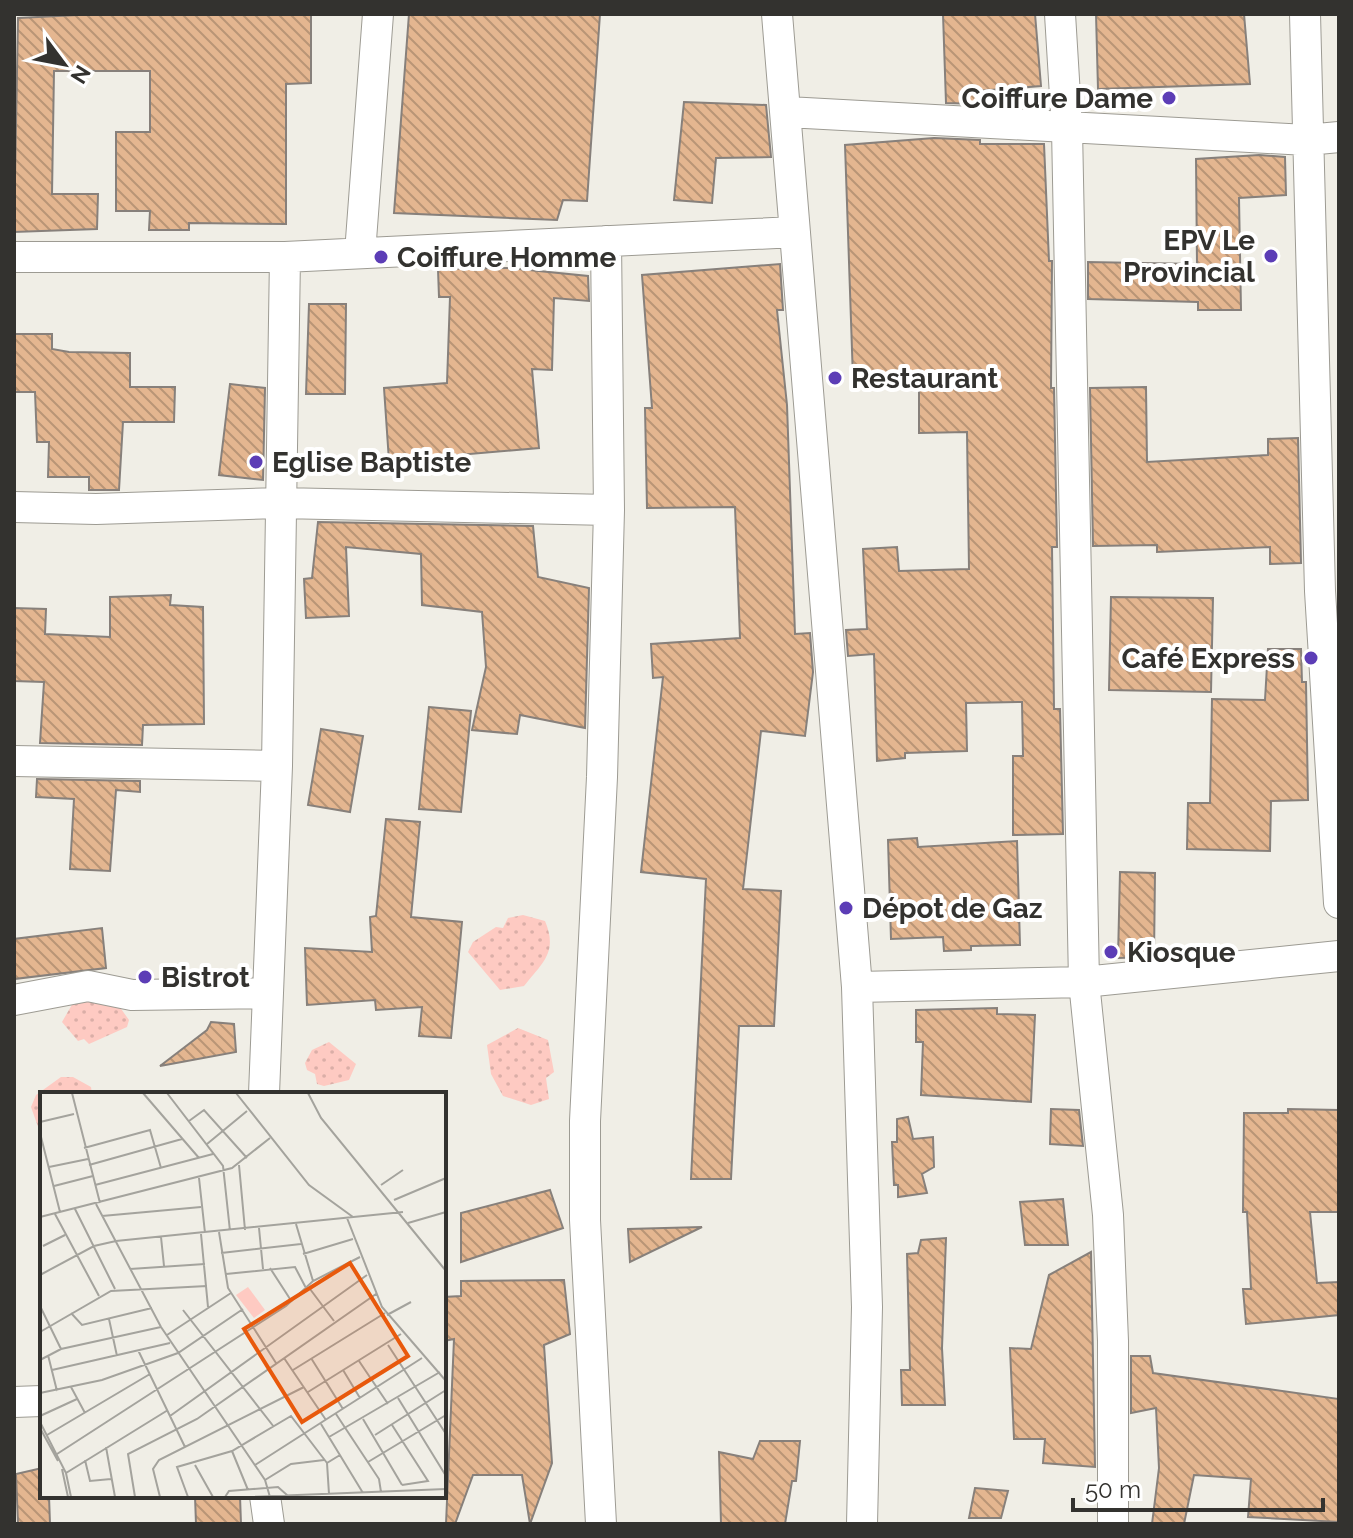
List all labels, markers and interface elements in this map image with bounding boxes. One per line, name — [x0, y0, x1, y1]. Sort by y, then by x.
north arrow — [24, 24, 104, 104]
text: N — [65, 61, 96, 89]
place label: Coiffure Dame — [962, 82, 1153, 115]
marker: Coiffure Dame — [1160, 89, 1178, 107]
place label: EPV Le Provincial — [1123, 224, 1255, 289]
place label: Coiffure Homme — [397, 241, 616, 274]
marker: EPV Le Provincial — [1262, 247, 1280, 265]
marker: Coiffure Homme — [372, 248, 390, 266]
place label: Restaurant — [851, 362, 998, 395]
marker: Restaurant — [826, 369, 844, 387]
place label: Eglise Baptiste — [272, 446, 472, 479]
marker: Eglise Baptiste — [247, 453, 265, 471]
place label: Café Express — [1122, 642, 1295, 675]
marker: Café Express — [1302, 649, 1320, 667]
place label: Dépot de Gaz — [862, 892, 1043, 925]
marker: Dépot de Gaz — [837, 899, 855, 917]
place label: Kiosque — [1127, 936, 1236, 969]
marker: Kiosque — [1102, 943, 1120, 961]
place label: Bistrot — [161, 961, 250, 994]
marker: Bistrot — [136, 968, 154, 986]
inset map — [40, 1092, 446, 1498]
scale bar — [1073, 1462, 1323, 1512]
text: 50 m — [1085, 1475, 1141, 1504]

